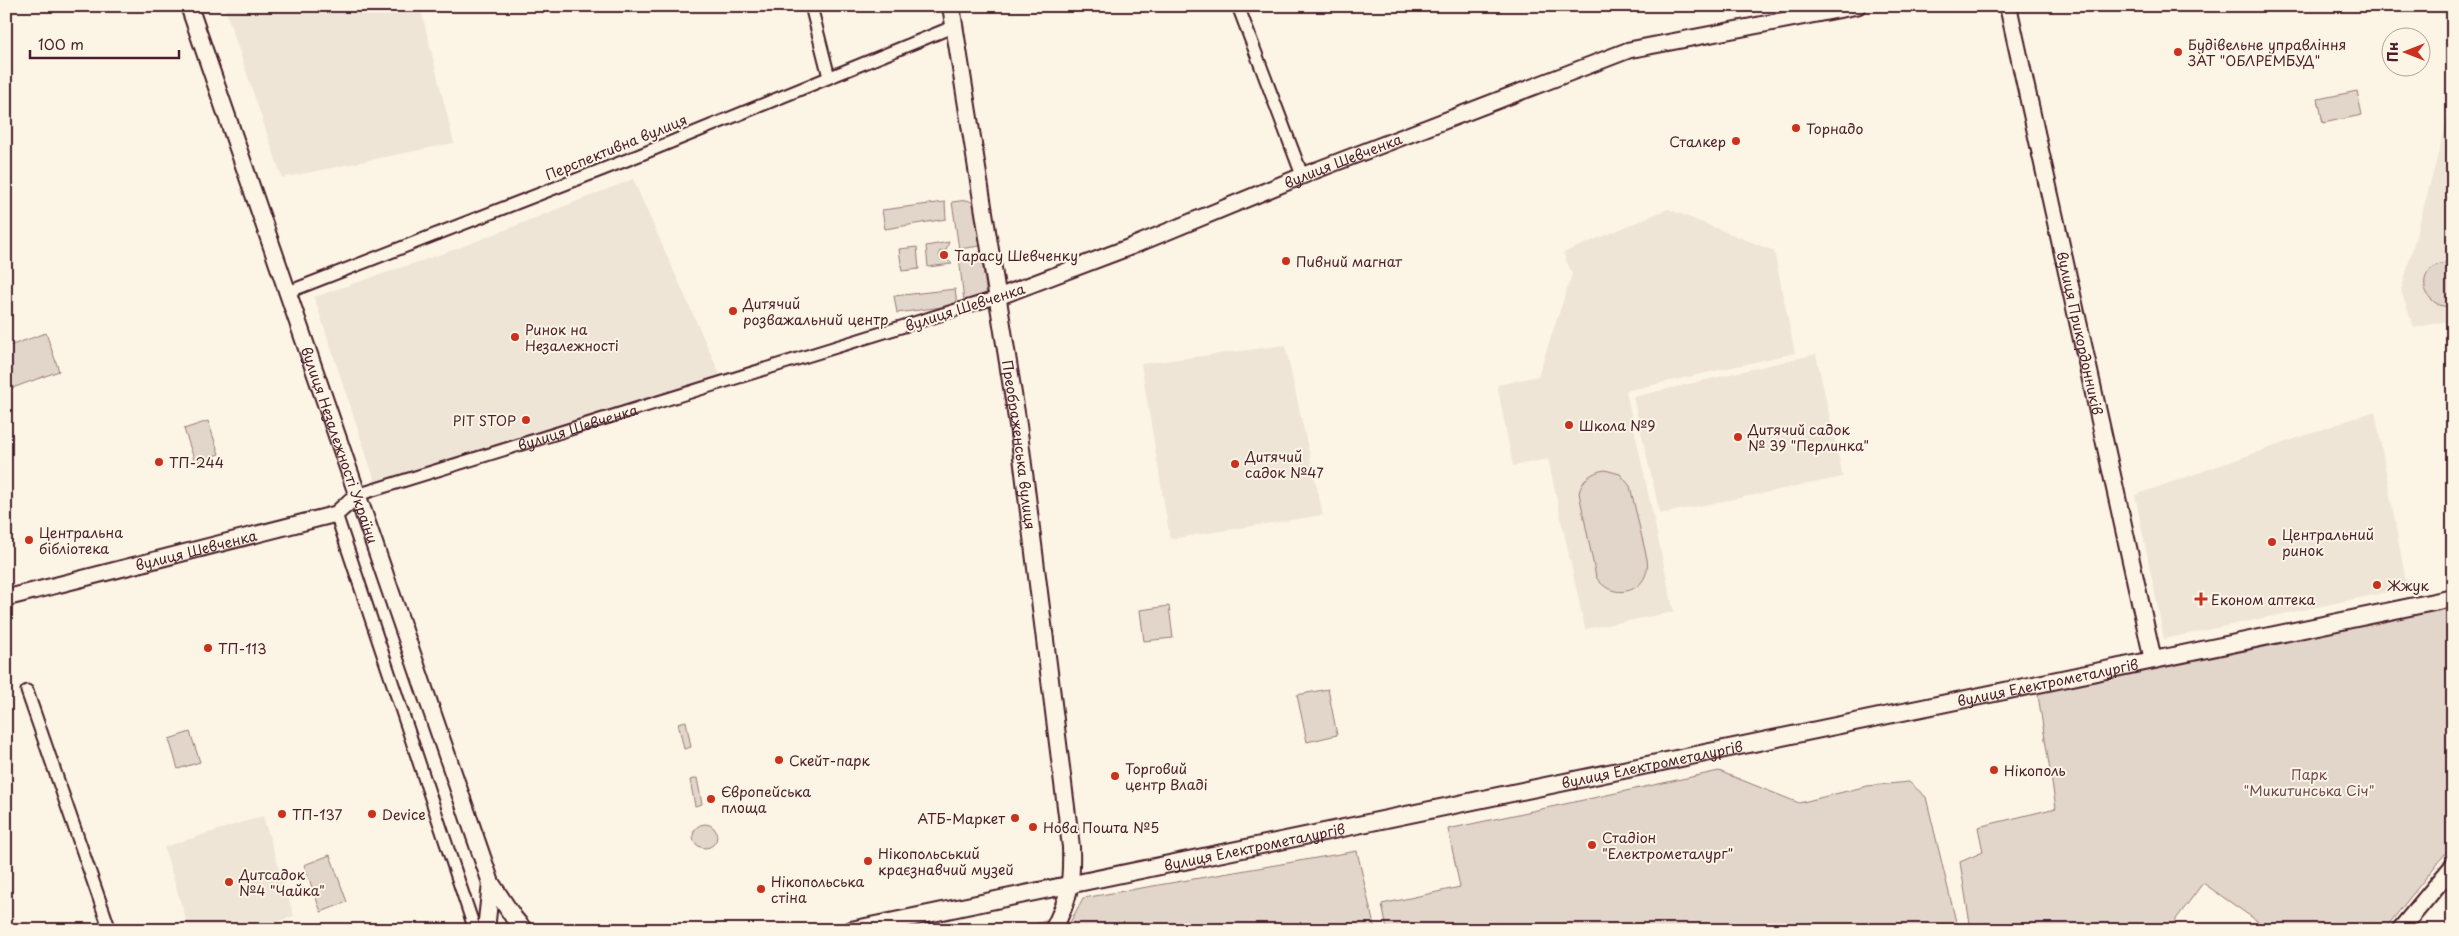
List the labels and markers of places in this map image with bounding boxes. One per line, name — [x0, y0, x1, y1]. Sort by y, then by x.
place label: Будівельне управління ЗАТ "ОБЛРЕМБУД" — [2188, 34, 2346, 71]
marker: Будівельне управління ЗАТ "ОБЛРЕМБУД" — [2172, 46, 2184, 58]
place label: Торнадо — [1806, 118, 1863, 139]
marker: Торнадо — [1790, 122, 1802, 134]
place label: Сталкер — [1669, 131, 1726, 152]
marker: Сталкер — [1730, 135, 1742, 147]
place label: Тарасу Шевченку — [954, 245, 1078, 266]
marker: Тарасу Шевченку — [938, 249, 950, 261]
place label: Пивний магнат — [1296, 251, 1403, 272]
marker: Пивний магнат — [1280, 255, 1292, 267]
place label: Дитячий розважальний центр — [742, 293, 889, 330]
marker: Дитячий розважальний центр — [727, 305, 739, 317]
place label: Ринок на Незалежності — [525, 319, 619, 356]
marker: Ринок на Незалежності — [509, 331, 521, 343]
place label: PIT STOP — [453, 410, 516, 431]
marker: PIT STOP — [520, 414, 532, 426]
place label: Школа №9 — [1579, 415, 1656, 436]
marker: Школа №9 — [1563, 419, 1575, 431]
place label: Дитячий садок № 39 "Перлинка" — [1747, 419, 1869, 456]
marker: Дитячий садок № 39 "Перлинка" — [1732, 431, 1744, 443]
place label: Дитячий садок №47 — [1244, 446, 1324, 483]
place label: ТП-244 — [169, 452, 224, 473]
marker: ТП-244 — [153, 456, 165, 468]
marker: Дитячий садок №47 — [1229, 458, 1241, 470]
place label: Центральна бібліотека — [39, 522, 123, 559]
place label: Центральний ринок — [2282, 524, 2374, 561]
marker: Центральна бібліотека — [23, 534, 35, 546]
marker: Центральний ринок — [2266, 536, 2278, 548]
place label: Жжук — [2387, 575, 2429, 596]
marker: Жжук — [2371, 579, 2383, 591]
place label: Економ аптека — [2211, 589, 2315, 610]
marker: Економ аптека — [2195, 593, 2207, 605]
place label: ТП-113 — [218, 638, 267, 659]
marker: ТП-113 — [202, 642, 214, 654]
place label: Скейт-парк — [789, 750, 871, 771]
marker: Скейт-парк — [773, 754, 785, 766]
place label: Торговий центр Владі — [1125, 758, 1208, 795]
place label: Нікополь — [2004, 760, 2066, 781]
marker: Нікополь — [1988, 764, 2000, 776]
marker: Торговий центр Владі — [1109, 770, 1121, 782]
place label: Європейська площа — [721, 781, 811, 818]
marker: Європейська площа — [705, 793, 717, 805]
place label: ТП-137 — [292, 804, 343, 825]
place label: Device — [382, 804, 426, 825]
marker: ТП-137 — [276, 808, 288, 820]
marker: Device — [366, 808, 378, 820]
place label: АТБ-Маркет — [918, 808, 1005, 829]
marker: АТБ-Маркет — [1009, 812, 1021, 824]
place label: Нова Пошта №5 — [1043, 817, 1159, 838]
marker: Нова Пошта №5 — [1027, 821, 1039, 833]
place label: Стадіон "Електрометалург" — [1602, 827, 1733, 864]
marker: Стадіон "Електрометалург" — [1586, 839, 1598, 851]
place label: Нiкопольський краєзнавчий музей — [878, 843, 1014, 880]
marker: Нiкопольський краєзнавчий музей — [862, 855, 874, 867]
place label: Дитсадок №4 "Чайка" — [238, 864, 325, 901]
place label: Нікопольська стіна — [771, 871, 864, 908]
marker: Дитсадок №4 "Чайка" — [223, 876, 235, 888]
marker: Нікопольська стіна — [755, 883, 767, 895]

